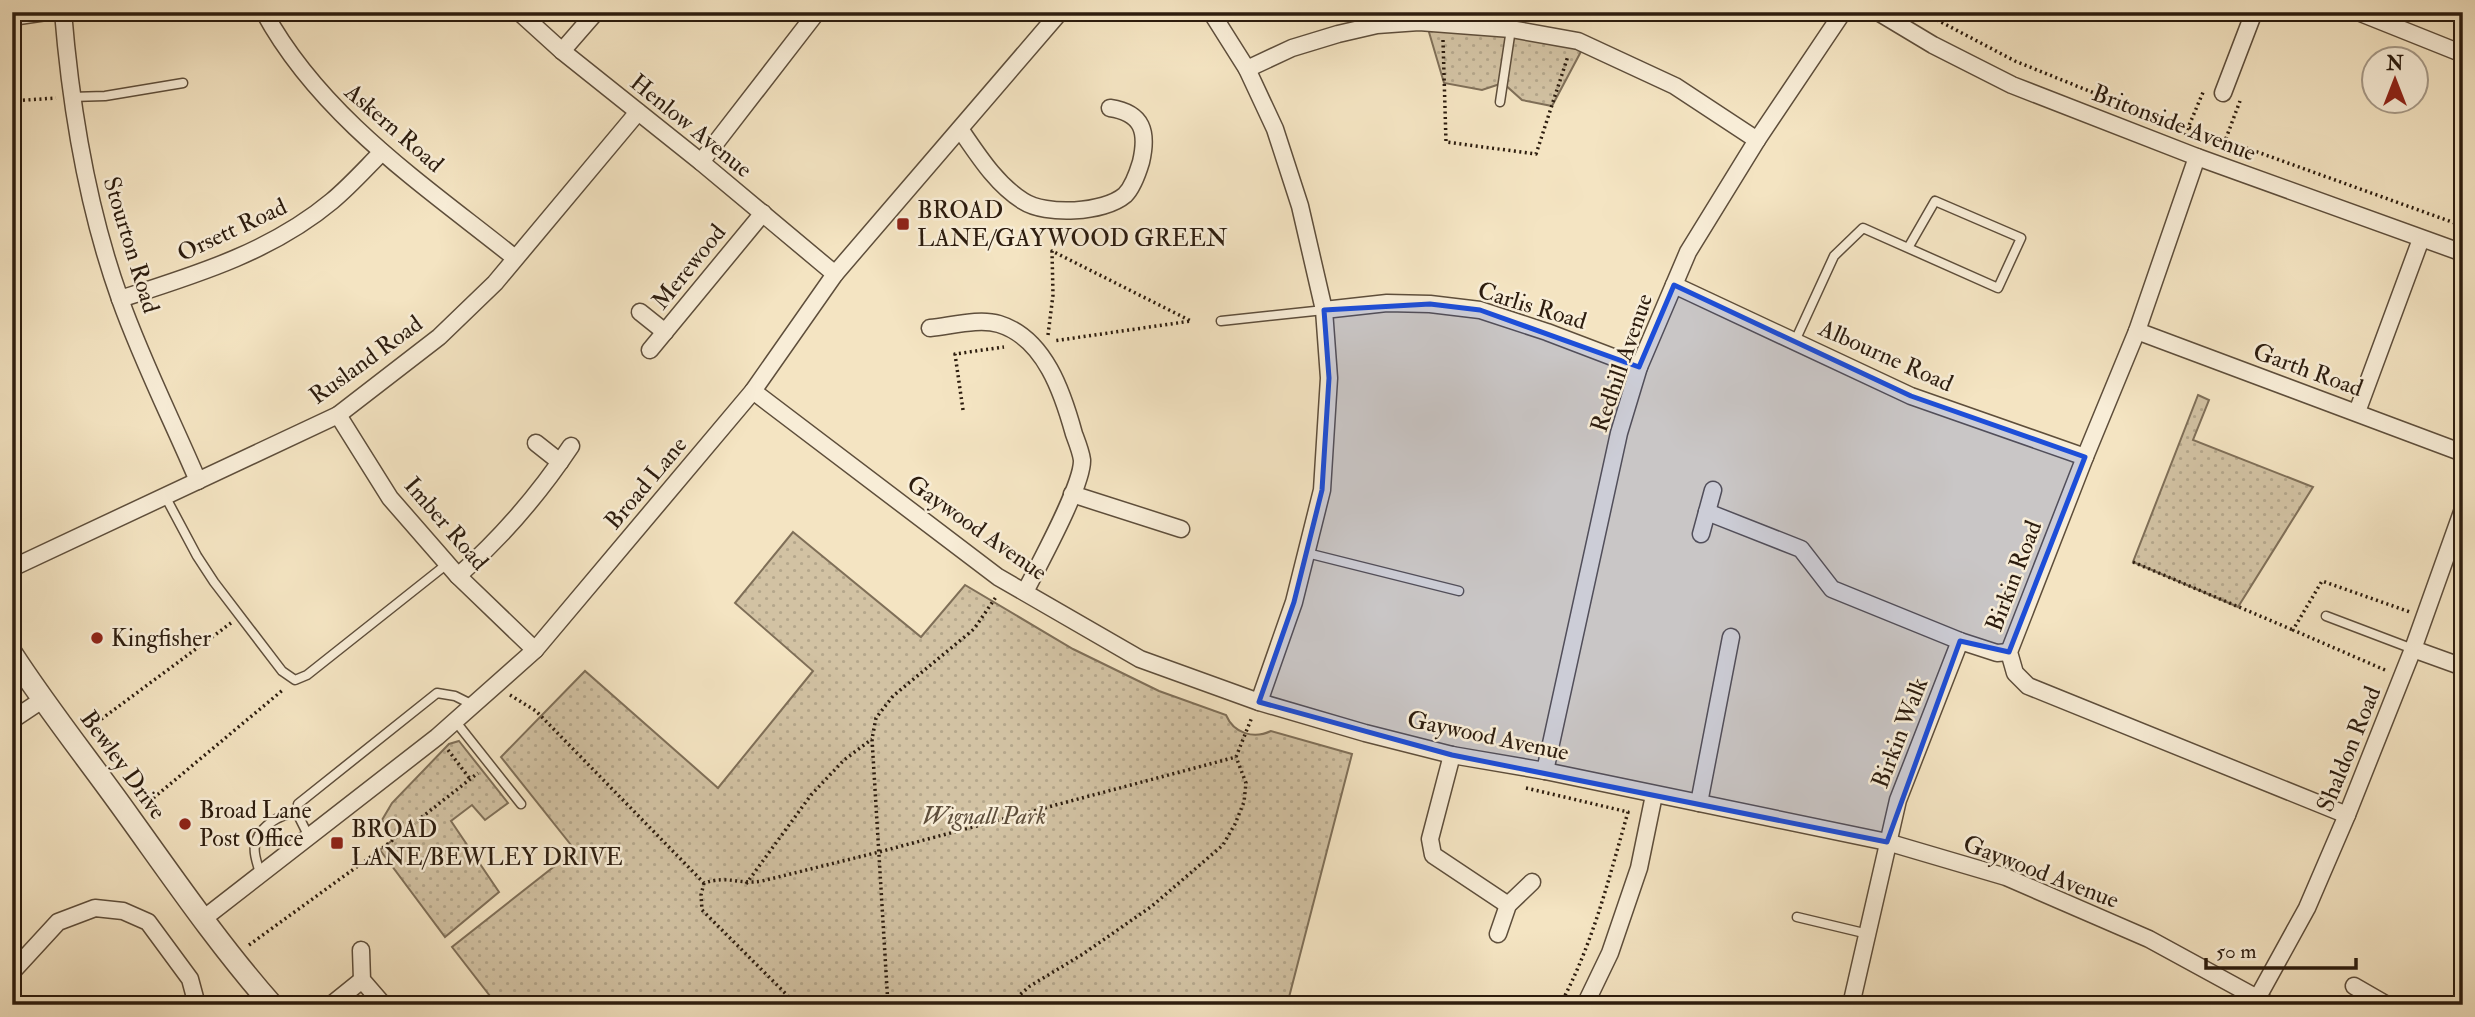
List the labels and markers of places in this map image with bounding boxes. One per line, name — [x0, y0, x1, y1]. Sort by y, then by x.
place label: BROAD LANE/GAYWOOD GREEN — [917, 195, 1228, 254]
marker: BROAD LANE/GAYWOOD GREEN — [895, 216, 911, 232]
place label: Kingfisher — [111, 623, 211, 654]
marker: Kingfisher — [89, 630, 105, 646]
place label: Broad Lane Post Office — [199, 795, 311, 854]
place label: BROAD LANE/BEWLEY DRIVE — [351, 814, 623, 873]
marker: Broad Lane Post Office — [177, 816, 193, 832]
marker: BROAD LANE/BEWLEY DRIVE — [329, 835, 345, 851]

